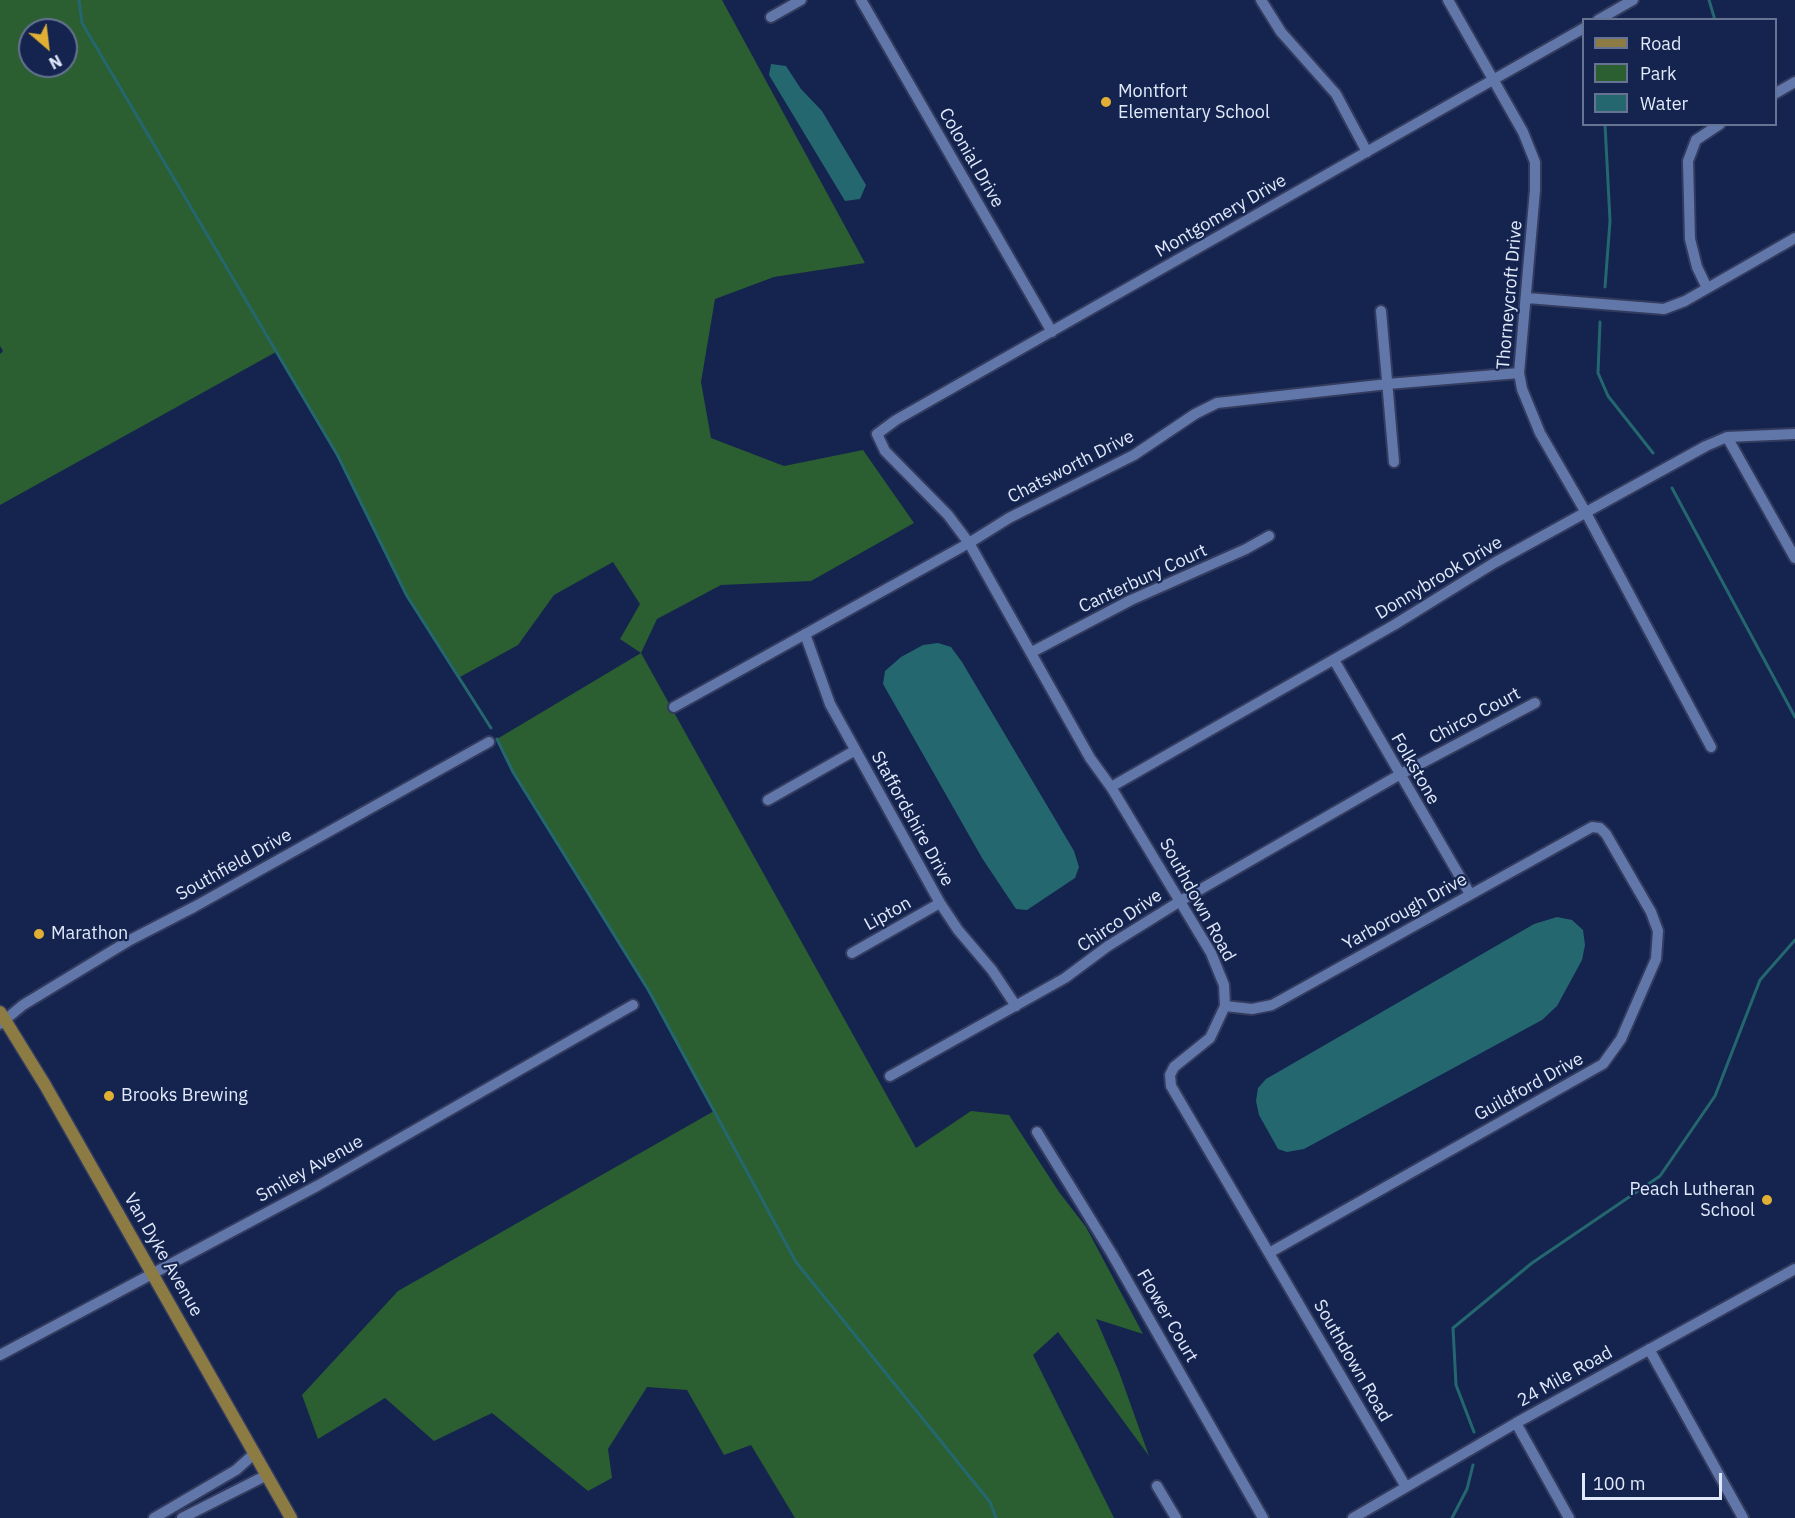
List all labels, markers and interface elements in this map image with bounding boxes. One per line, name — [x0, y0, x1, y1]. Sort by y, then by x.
north arrow — [18, 18, 78, 78]
legend — [1582, 18, 1777, 126]
text: Road — [1640, 32, 1681, 55]
text: N — [46, 51, 65, 74]
text: Park — [1640, 62, 1676, 85]
place label: Montfort Elementary School — [1118, 81, 1270, 124]
text: Water — [1640, 92, 1688, 115]
marker: Montfort Elementary School — [1099, 95, 1113, 109]
street label: Colonial Drive — [934, 104, 1008, 212]
street label: Montgomery Drive — [1152, 170, 1290, 262]
street label: Thorneycroft Drive — [1493, 219, 1527, 371]
street label: Chatsworth Drive — [1004, 426, 1138, 508]
street label: Donnybrook Drive — [1372, 532, 1506, 624]
street label: Canterbury Court — [1075, 540, 1211, 618]
street label: Chirco Court — [1426, 683, 1524, 749]
street label: Folkstone — [1386, 729, 1444, 809]
street label: Staffordshire Drive — [866, 748, 958, 890]
street label: Southfield Drive — [172, 824, 296, 906]
street label: Southdown Road — [1154, 835, 1240, 965]
street label: Yarborough Drive — [1339, 869, 1471, 955]
street label: Chirco Drive — [1074, 885, 1166, 957]
street label: Lipton — [861, 892, 915, 936]
place label: Marathon — [51, 923, 128, 945]
marker: Marathon — [32, 927, 46, 941]
street label: Guildford Drive — [1471, 1048, 1587, 1126]
place label: Brooks Brewing — [121, 1085, 248, 1107]
marker: Brooks Brewing — [102, 1089, 116, 1103]
street label: Smiley Avenue — [253, 1131, 367, 1207]
place label: Peach Lutheran School — [1630, 1179, 1755, 1222]
street label: Van Dyke Avenue — [119, 1189, 207, 1321]
marker: Peach Lutheran School — [1760, 1193, 1774, 1207]
street label: Flower Court — [1132, 1266, 1202, 1366]
street label: Southdown Road — [1308, 1296, 1396, 1426]
street label: 24 Mile Road — [1514, 1342, 1616, 1412]
scale bar — [1585, 1461, 1724, 1499]
text: 100 m — [1593, 1472, 1645, 1495]

